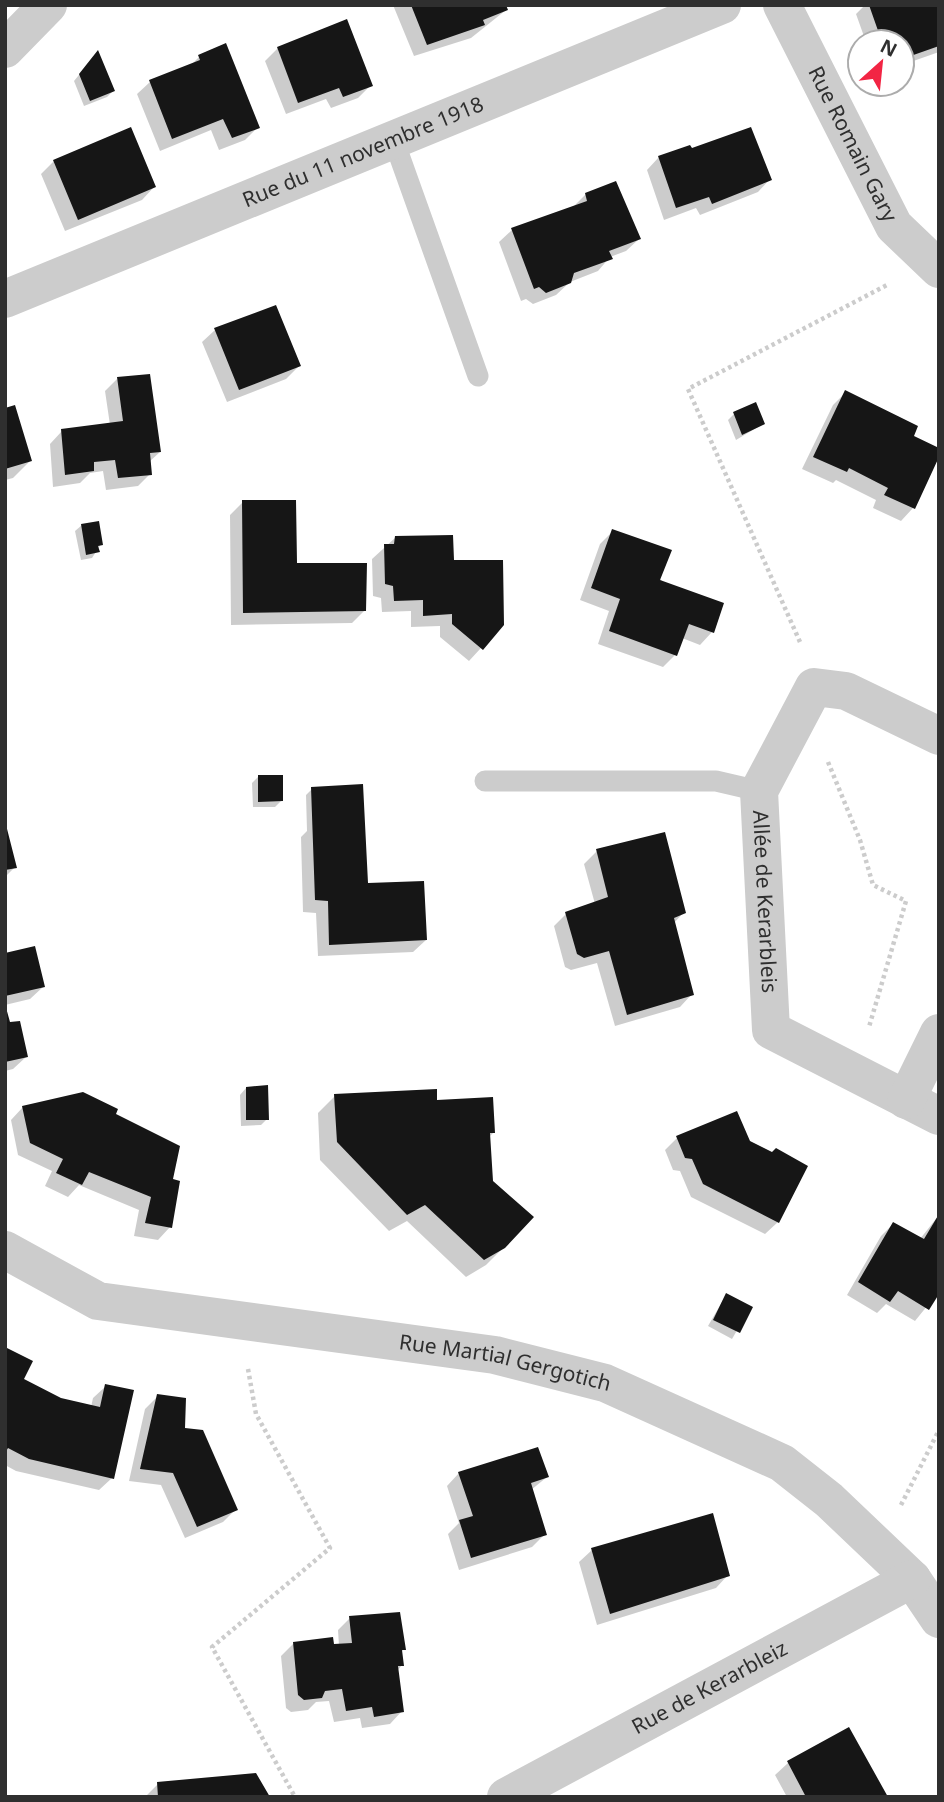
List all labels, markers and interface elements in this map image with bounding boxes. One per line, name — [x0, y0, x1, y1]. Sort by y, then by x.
north arrow — [846, 28, 916, 98]
text: N — [876, 33, 902, 63]
street label: Rue Romain Gary — [802, 61, 905, 227]
street label: Rue du 11 novembre 1918 — [238, 89, 487, 213]
street label: Allée de Kerarbleis — [747, 810, 784, 994]
street label: Rue Martial Gergotich — [397, 1327, 614, 1397]
street label: Rue de Kerarbleiz — [626, 1634, 792, 1740]

